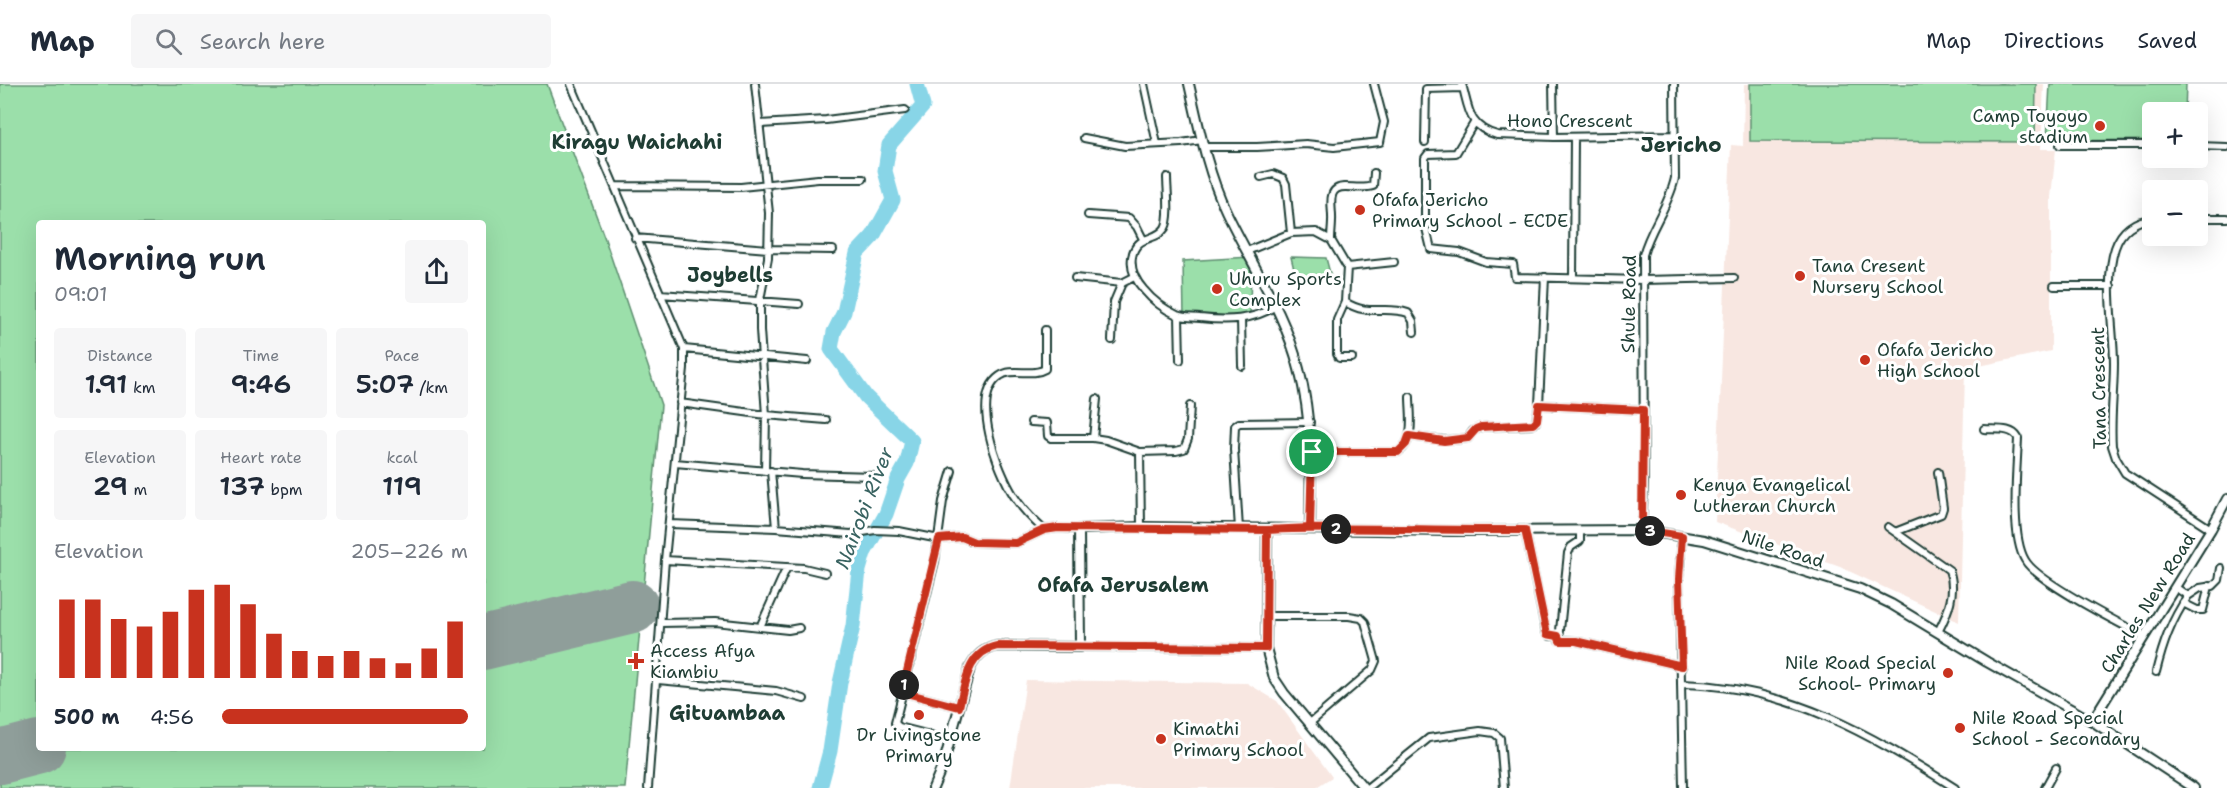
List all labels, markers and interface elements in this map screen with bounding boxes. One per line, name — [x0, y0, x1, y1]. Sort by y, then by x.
search box — [131, 14, 551, 68]
text: Map — [30, 22, 95, 60]
icon: search — [152, 25, 185, 58]
text: Search here — [200, 27, 325, 56]
text: Map — [1926, 27, 1971, 55]
text: Directions — [2004, 27, 2104, 55]
text: Saved — [2137, 27, 2197, 55]
map controls — [2142, 102, 2208, 246]
button: + — [2142, 102, 2208, 168]
place label: Camp Toyoyo stadium — [1972, 104, 2088, 149]
street label: Hono Crescent — [1507, 109, 1633, 133]
marker: Camp Toyoyo stadium — [2093, 119, 2107, 133]
district label: Kiragu Waichahi — [552, 129, 722, 155]
district label: Jericho — [1640, 131, 1722, 159]
button: − — [2142, 180, 2208, 246]
place label: Ofafa Jericho Primary School - ECDE — [1372, 188, 1568, 233]
marker: Ofafa Jericho Primary School - ECDE — [1353, 203, 1367, 217]
text: Morning run — [54, 236, 266, 281]
button: share — [405, 240, 468, 303]
place label: Tana Cresent Nursery School — [1812, 254, 1944, 299]
street label: Shule Road — [1616, 255, 1642, 353]
district label: Joybells — [687, 262, 773, 288]
place label: Uhuru Sports Complex — [1229, 267, 1342, 312]
marker: Tana Cresent Nursery School — [1793, 269, 1807, 283]
text: 09:01 — [54, 281, 108, 307]
marker: Uhuru Sports Complex — [1210, 282, 1224, 296]
street label: Tana Crescent — [2086, 326, 2112, 449]
place label: Ofafa Jericho High School — [1877, 338, 1994, 383]
text: Distance — [87, 345, 153, 366]
text: Time — [243, 345, 279, 366]
text: Pace — [384, 345, 420, 366]
marker: Ofafa Jericho High School — [1858, 353, 1872, 367]
text: 1.91 — [84, 366, 127, 401]
text: 9:46 — [230, 366, 292, 401]
text: 5:07 — [356, 366, 414, 401]
text: km — [127, 377, 156, 398]
text: /km — [414, 377, 448, 398]
pin — [1286, 426, 1337, 477]
icon: arrive — [1295, 435, 1328, 468]
water label: Nairobi River — [829, 443, 899, 573]
text: Elevation — [84, 447, 156, 468]
text: Heart rate — [220, 447, 302, 468]
text: kcal — [386, 447, 418, 468]
text: 29 — [93, 468, 128, 503]
text: 137 — [219, 468, 265, 503]
text: 119 — [382, 468, 422, 503]
place label: Kenya Evangelical Lutheran Church — [1693, 473, 1851, 518]
text: m — [128, 479, 147, 500]
text: bpm — [265, 479, 303, 500]
marker: Kenya Evangelical Lutheran Church — [1674, 488, 1688, 502]
pin: 2 — [1321, 514, 1351, 544]
pin: 3 — [1635, 516, 1665, 546]
text: 2 — [1330, 518, 1342, 539]
text: 3 — [1644, 520, 1656, 541]
street label: Nile Road — [1739, 524, 1827, 574]
street label: Charles New Road — [2095, 528, 2201, 678]
text: Elevation — [54, 538, 144, 564]
text: 205–226 m — [350, 538, 468, 564]
district label: Ofafa Jerusalem — [1037, 572, 1209, 598]
place label: Access Afya Kiambiu — [650, 639, 755, 684]
place label: Nile Road Special School- Primary — [1785, 651, 1937, 696]
marker: Access Afya Kiambiu — [627, 652, 645, 670]
marker: Nile Road Special School- Primary — [1941, 666, 1955, 680]
pin: 1 — [889, 670, 919, 700]
text: 1 — [900, 674, 908, 695]
district label: Gituambaa — [669, 700, 785, 726]
text: 500 m — [54, 704, 120, 730]
text: 4:56 — [150, 704, 194, 730]
place label: Nile Road Special School - Secondary — [1972, 706, 2141, 751]
marker: Dr Livingstone Primary — [912, 708, 926, 722]
place label: Kimathi Primary School — [1173, 717, 1304, 762]
marker: Nile Road Special School - Secondary — [1953, 721, 1967, 735]
place label: Dr Livingstone Primary — [857, 723, 981, 768]
marker: Kimathi Primary School — [1154, 732, 1168, 746]

